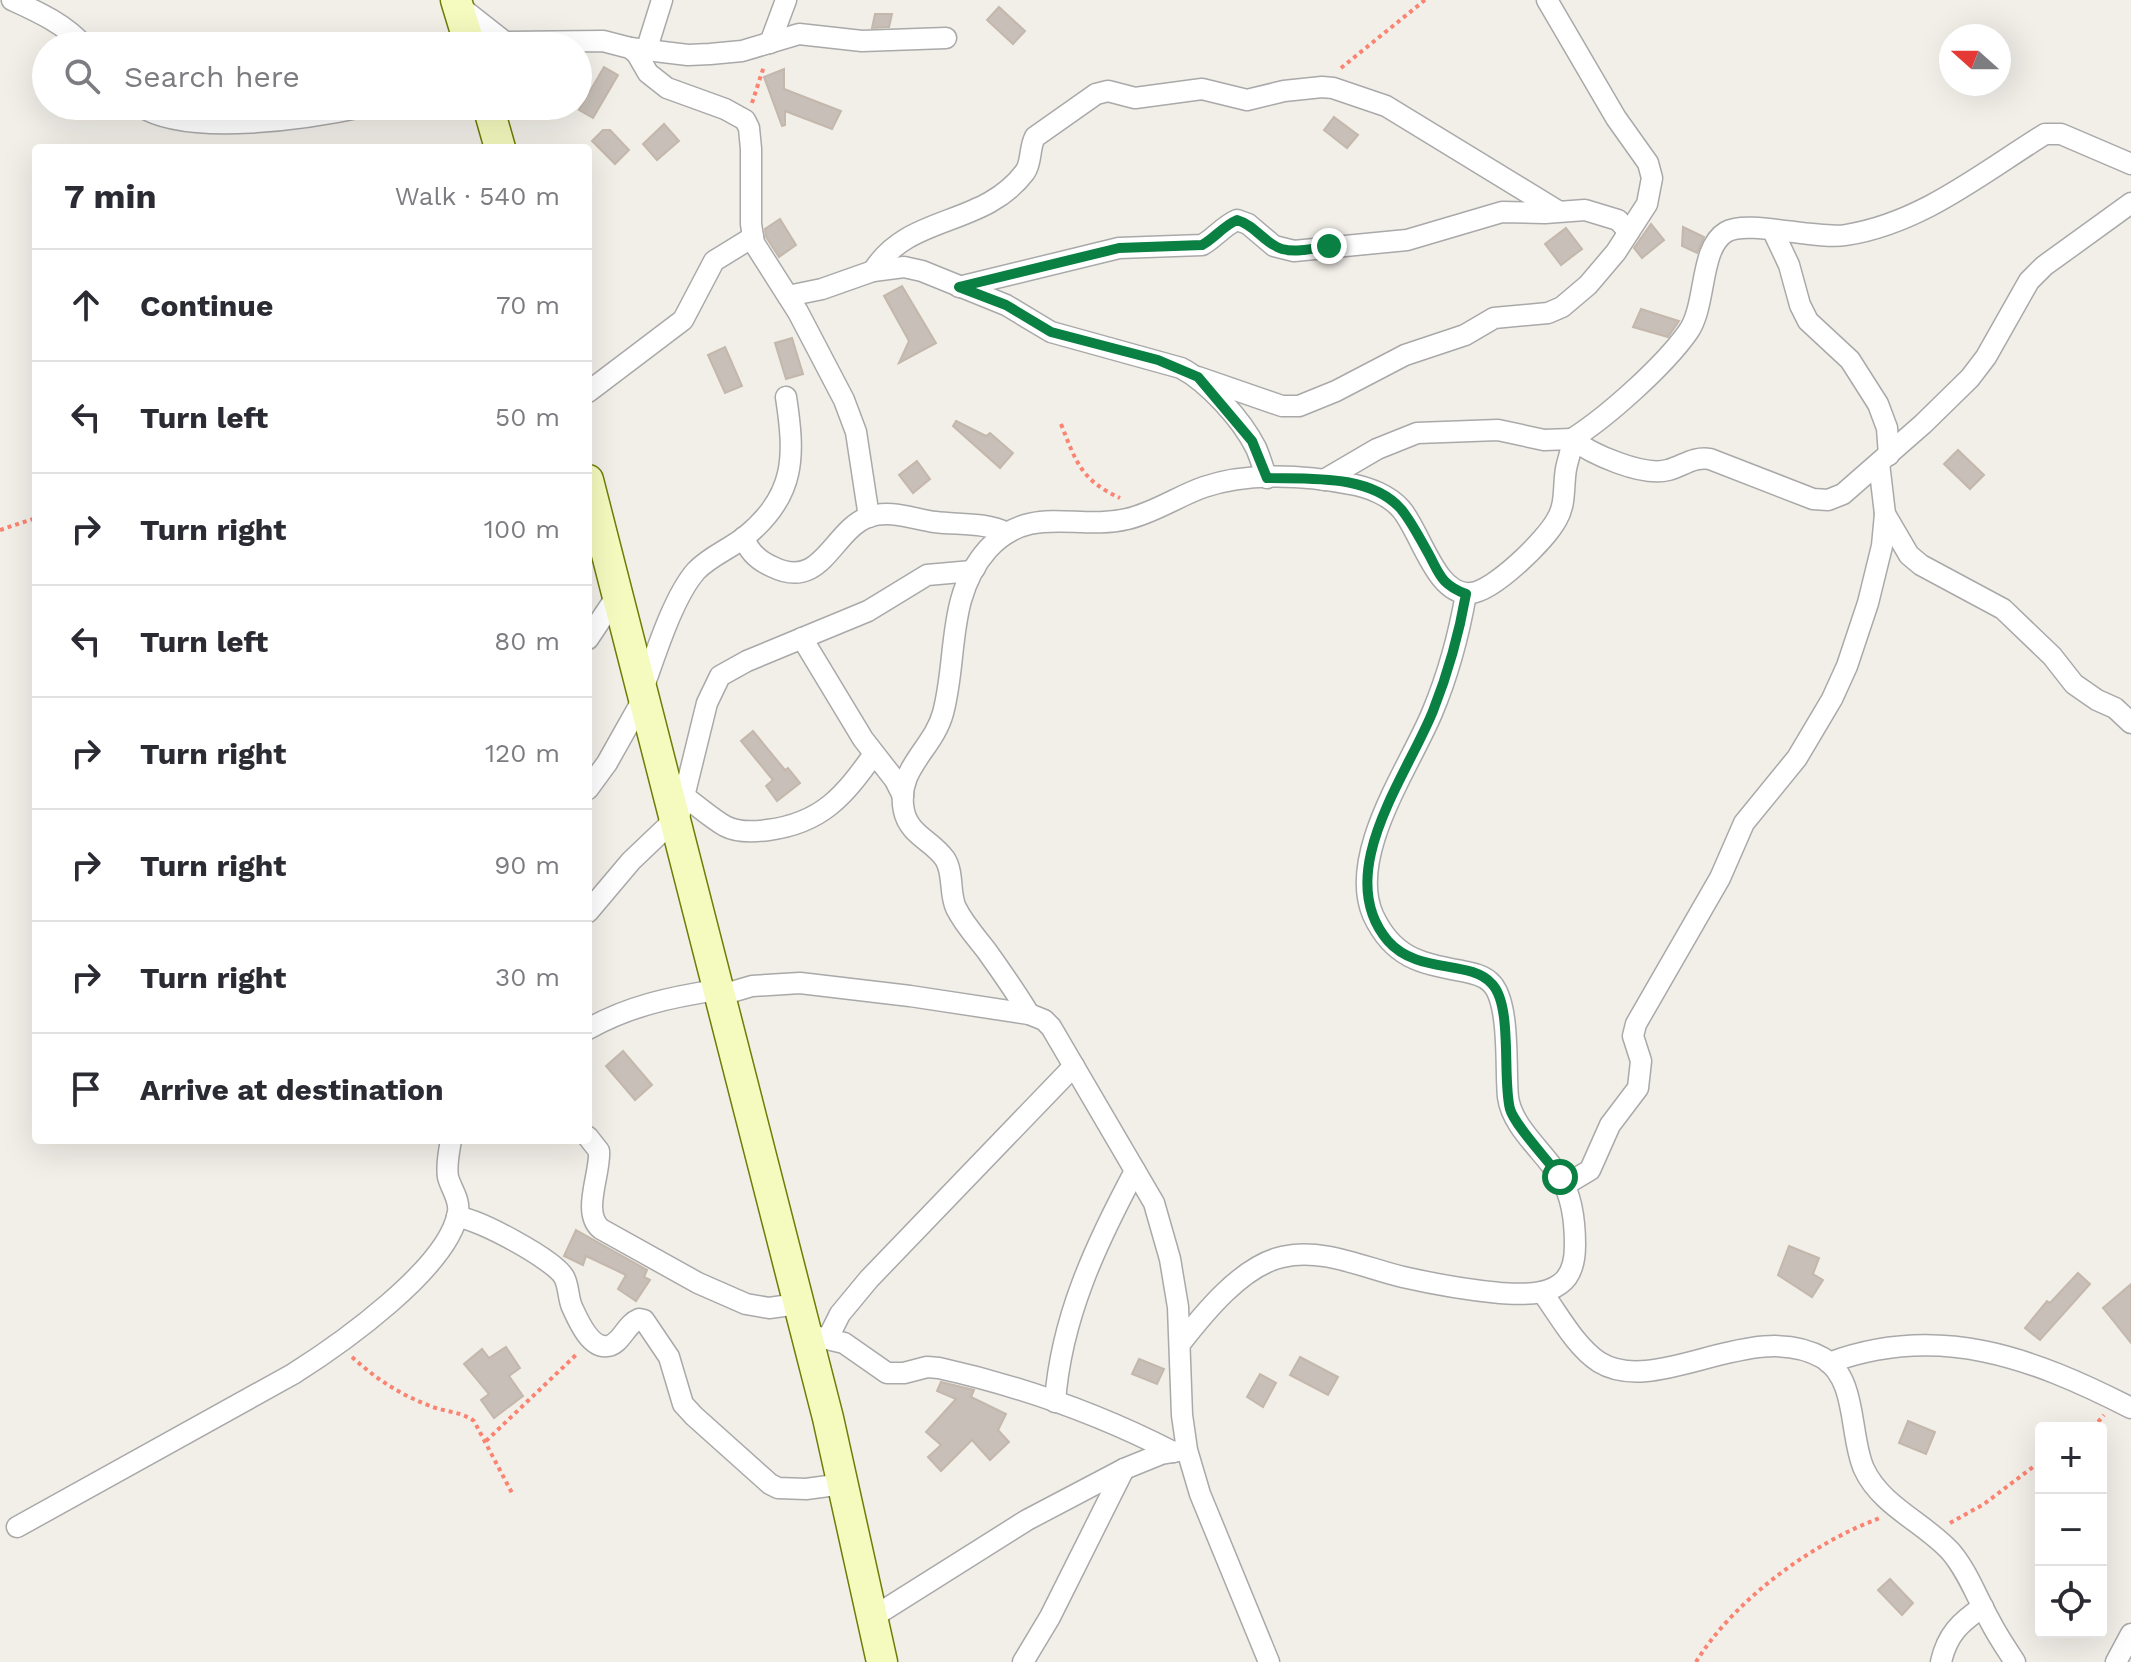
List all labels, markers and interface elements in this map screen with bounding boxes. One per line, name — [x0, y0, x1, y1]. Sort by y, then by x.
north arrow — [1939, 24, 2011, 96]
search box — [32, 32, 592, 120]
icon: search — [60, 54, 104, 98]
text: Search here — [124, 59, 300, 94]
text: 7 min — [64, 176, 157, 216]
text: Walk · 540 m — [395, 181, 560, 211]
route end — [1311, 228, 1347, 264]
icon: ahead — [64, 283, 108, 327]
text: Continue — [140, 288, 273, 323]
text: 70 m — [496, 290, 560, 320]
icon: left — [64, 395, 108, 439]
text: Turn left — [140, 400, 268, 435]
text: 50 m — [495, 402, 560, 432]
icon: right — [64, 507, 108, 551]
text: Turn right — [140, 512, 286, 547]
text: 100 m — [484, 514, 560, 544]
icon: left — [64, 619, 108, 663]
text: Turn left — [140, 624, 268, 659]
text: 80 m — [494, 626, 560, 656]
icon: right — [64, 731, 108, 775]
text: Turn right — [140, 736, 286, 771]
text: 120 m — [485, 738, 560, 768]
icon: right — [64, 843, 108, 887]
text: Turn right — [140, 848, 286, 883]
text: 90 m — [494, 850, 560, 880]
icon: right — [64, 955, 108, 999]
text: Turn right — [140, 960, 286, 995]
text: 30 m — [495, 962, 560, 992]
icon: arrive — [64, 1067, 108, 1111]
text: Arrive at destination — [140, 1072, 444, 1107]
route start — [1542, 1159, 1578, 1195]
map controls — [2035, 1422, 2107, 1638]
button: + — [2035, 1422, 2107, 1494]
button: − — [2035, 1494, 2107, 1566]
button: locate — [2035, 1566, 2107, 1638]

